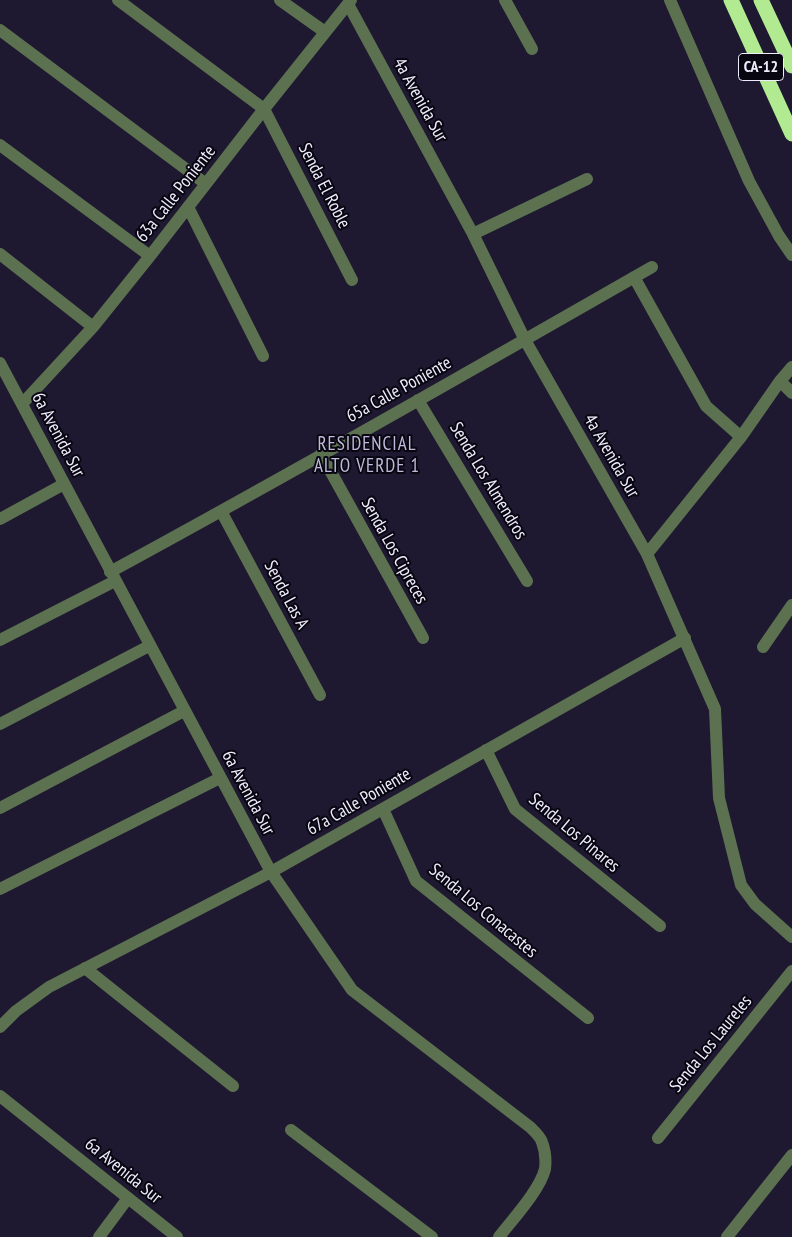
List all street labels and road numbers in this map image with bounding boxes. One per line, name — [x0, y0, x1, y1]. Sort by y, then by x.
street label: 4a Avenida Sur — [388, 54, 452, 146]
road number: CA-12 — [738, 54, 784, 80]
street label: Senda El Roble — [293, 140, 355, 232]
street label: 63a Calle Poniente — [132, 141, 220, 247]
street label: 65a Calle Poniente — [343, 352, 455, 428]
street label: 6a Avenida Sur — [27, 389, 89, 481]
street label: 4a Avenida Sur — [579, 411, 643, 501]
street label: Senda Los Almendros — [445, 419, 531, 543]
street label: Senda Los Cipreces — [356, 494, 432, 608]
street label: Senda Las A — [259, 557, 313, 633]
street label: 6a Avenida Sur — [217, 747, 279, 839]
street label: 67a Calle Poniente — [303, 764, 415, 840]
street label: Senda Los Pinares — [524, 789, 624, 877]
street label: Senda Los Conacastes — [424, 859, 542, 963]
street label: Senda Los Laureles — [665, 991, 757, 1097]
street label: 6a Avenida Sur — [80, 1133, 166, 1209]

